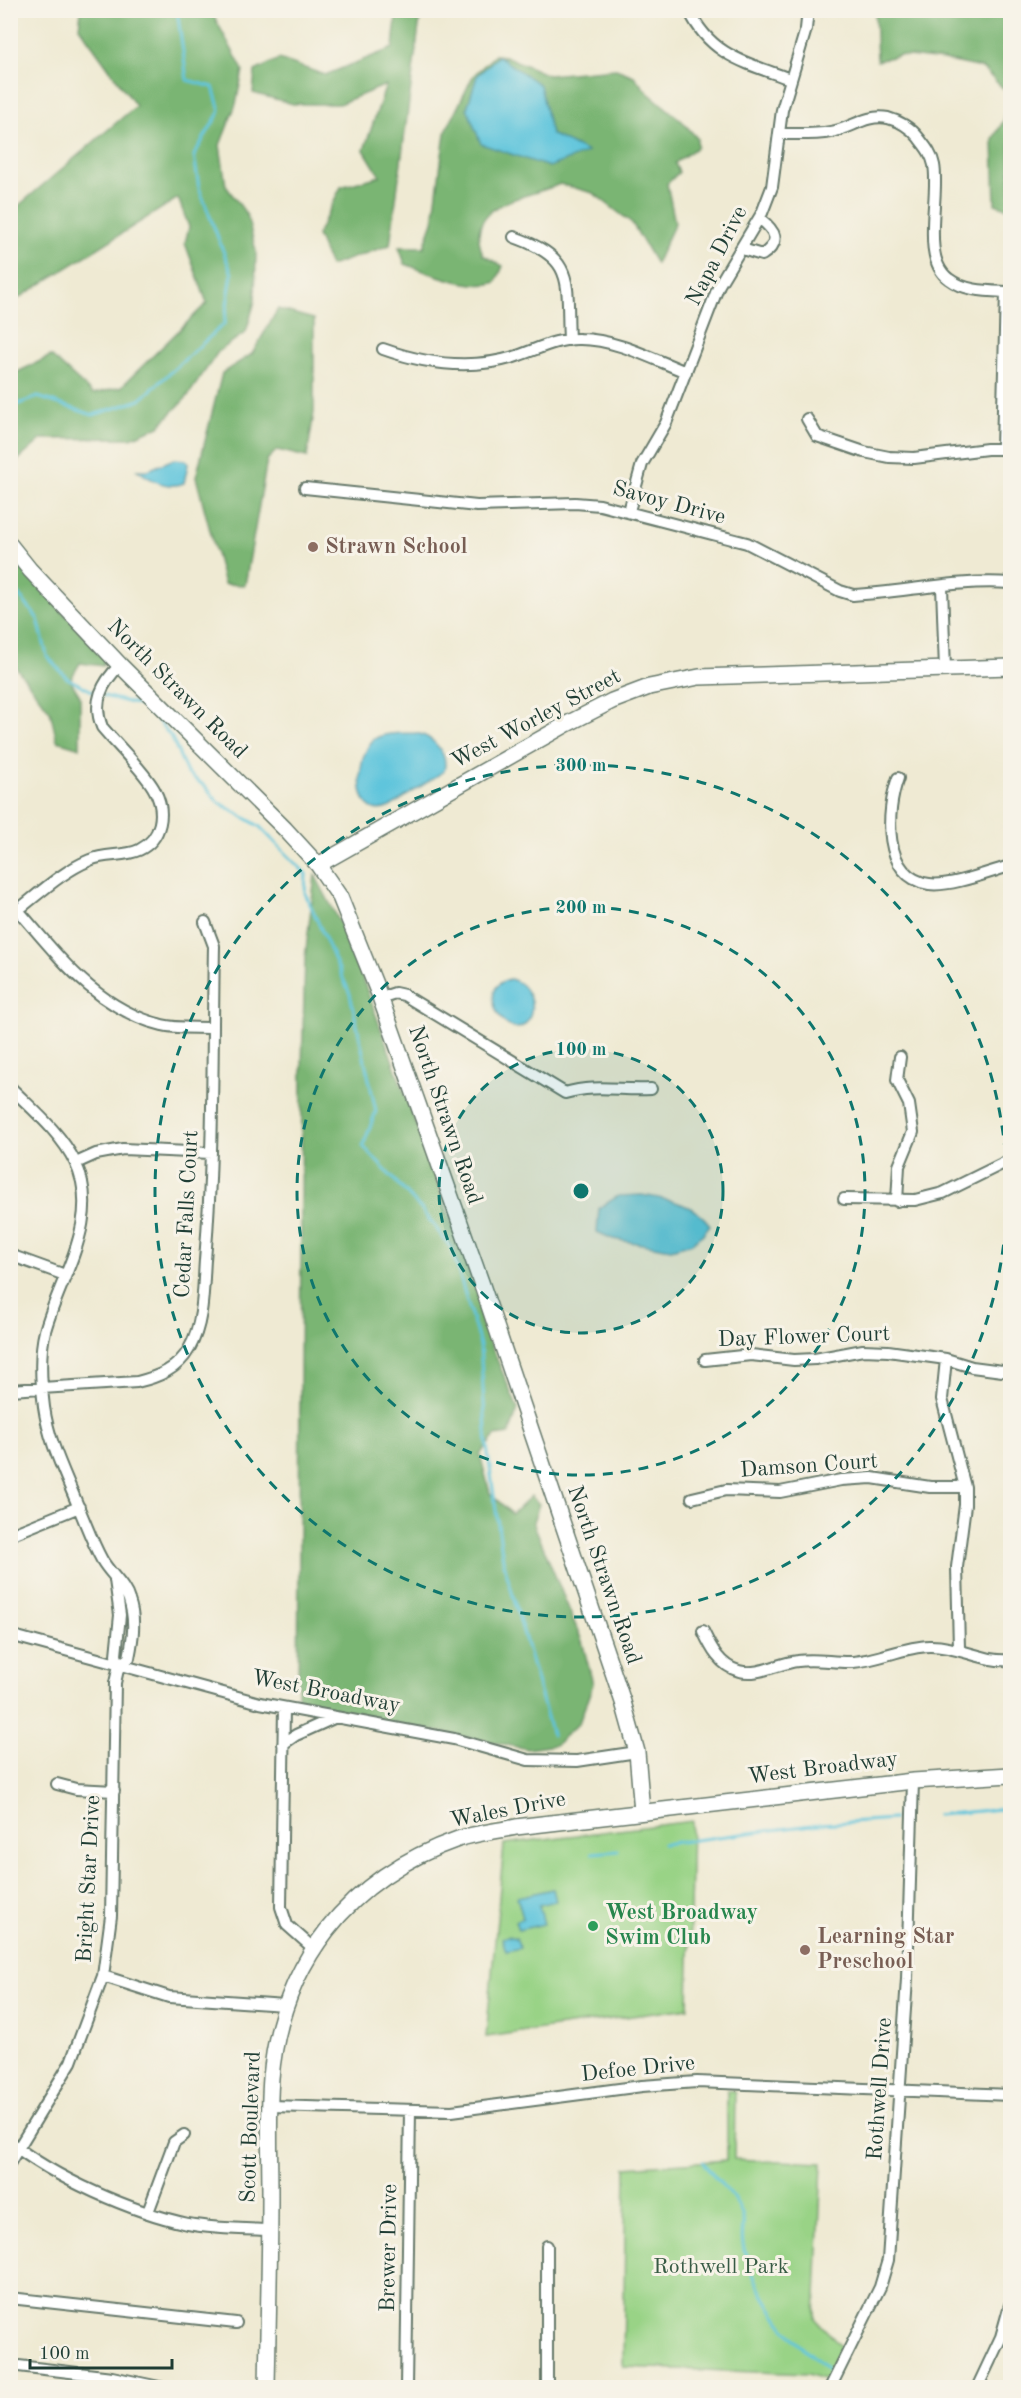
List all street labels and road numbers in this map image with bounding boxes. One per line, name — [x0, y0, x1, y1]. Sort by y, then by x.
street label: Napa Drive — [682, 202, 752, 310]
street label: Savoy Drive — [610, 477, 728, 529]
street label: North Strawn Road — [103, 615, 251, 763]
street label: West Worley Street — [448, 665, 624, 773]
street label: North Strawn Road — [404, 1023, 486, 1207]
street label: Cedar Falls Court — [172, 1129, 202, 1299]
street label: Day Flower Court — [718, 1323, 890, 1351]
street label: Damson Court — [739, 1450, 879, 1482]
street label: North Strawn Road — [563, 1483, 645, 1667]
street label: West Broadway — [250, 1667, 403, 1717]
street label: West Broadway — [747, 1748, 900, 1788]
street label: Wales Drive — [448, 1788, 568, 1832]
street label: Bright Star Drive — [74, 1794, 104, 1964]
street label: Rothwell Drive — [864, 2017, 896, 2161]
street label: Scott Boulevard — [237, 2051, 265, 2203]
street label: Defoe Drive — [580, 2052, 696, 2086]
street label: Brewer Drive — [377, 2184, 401, 2312]

